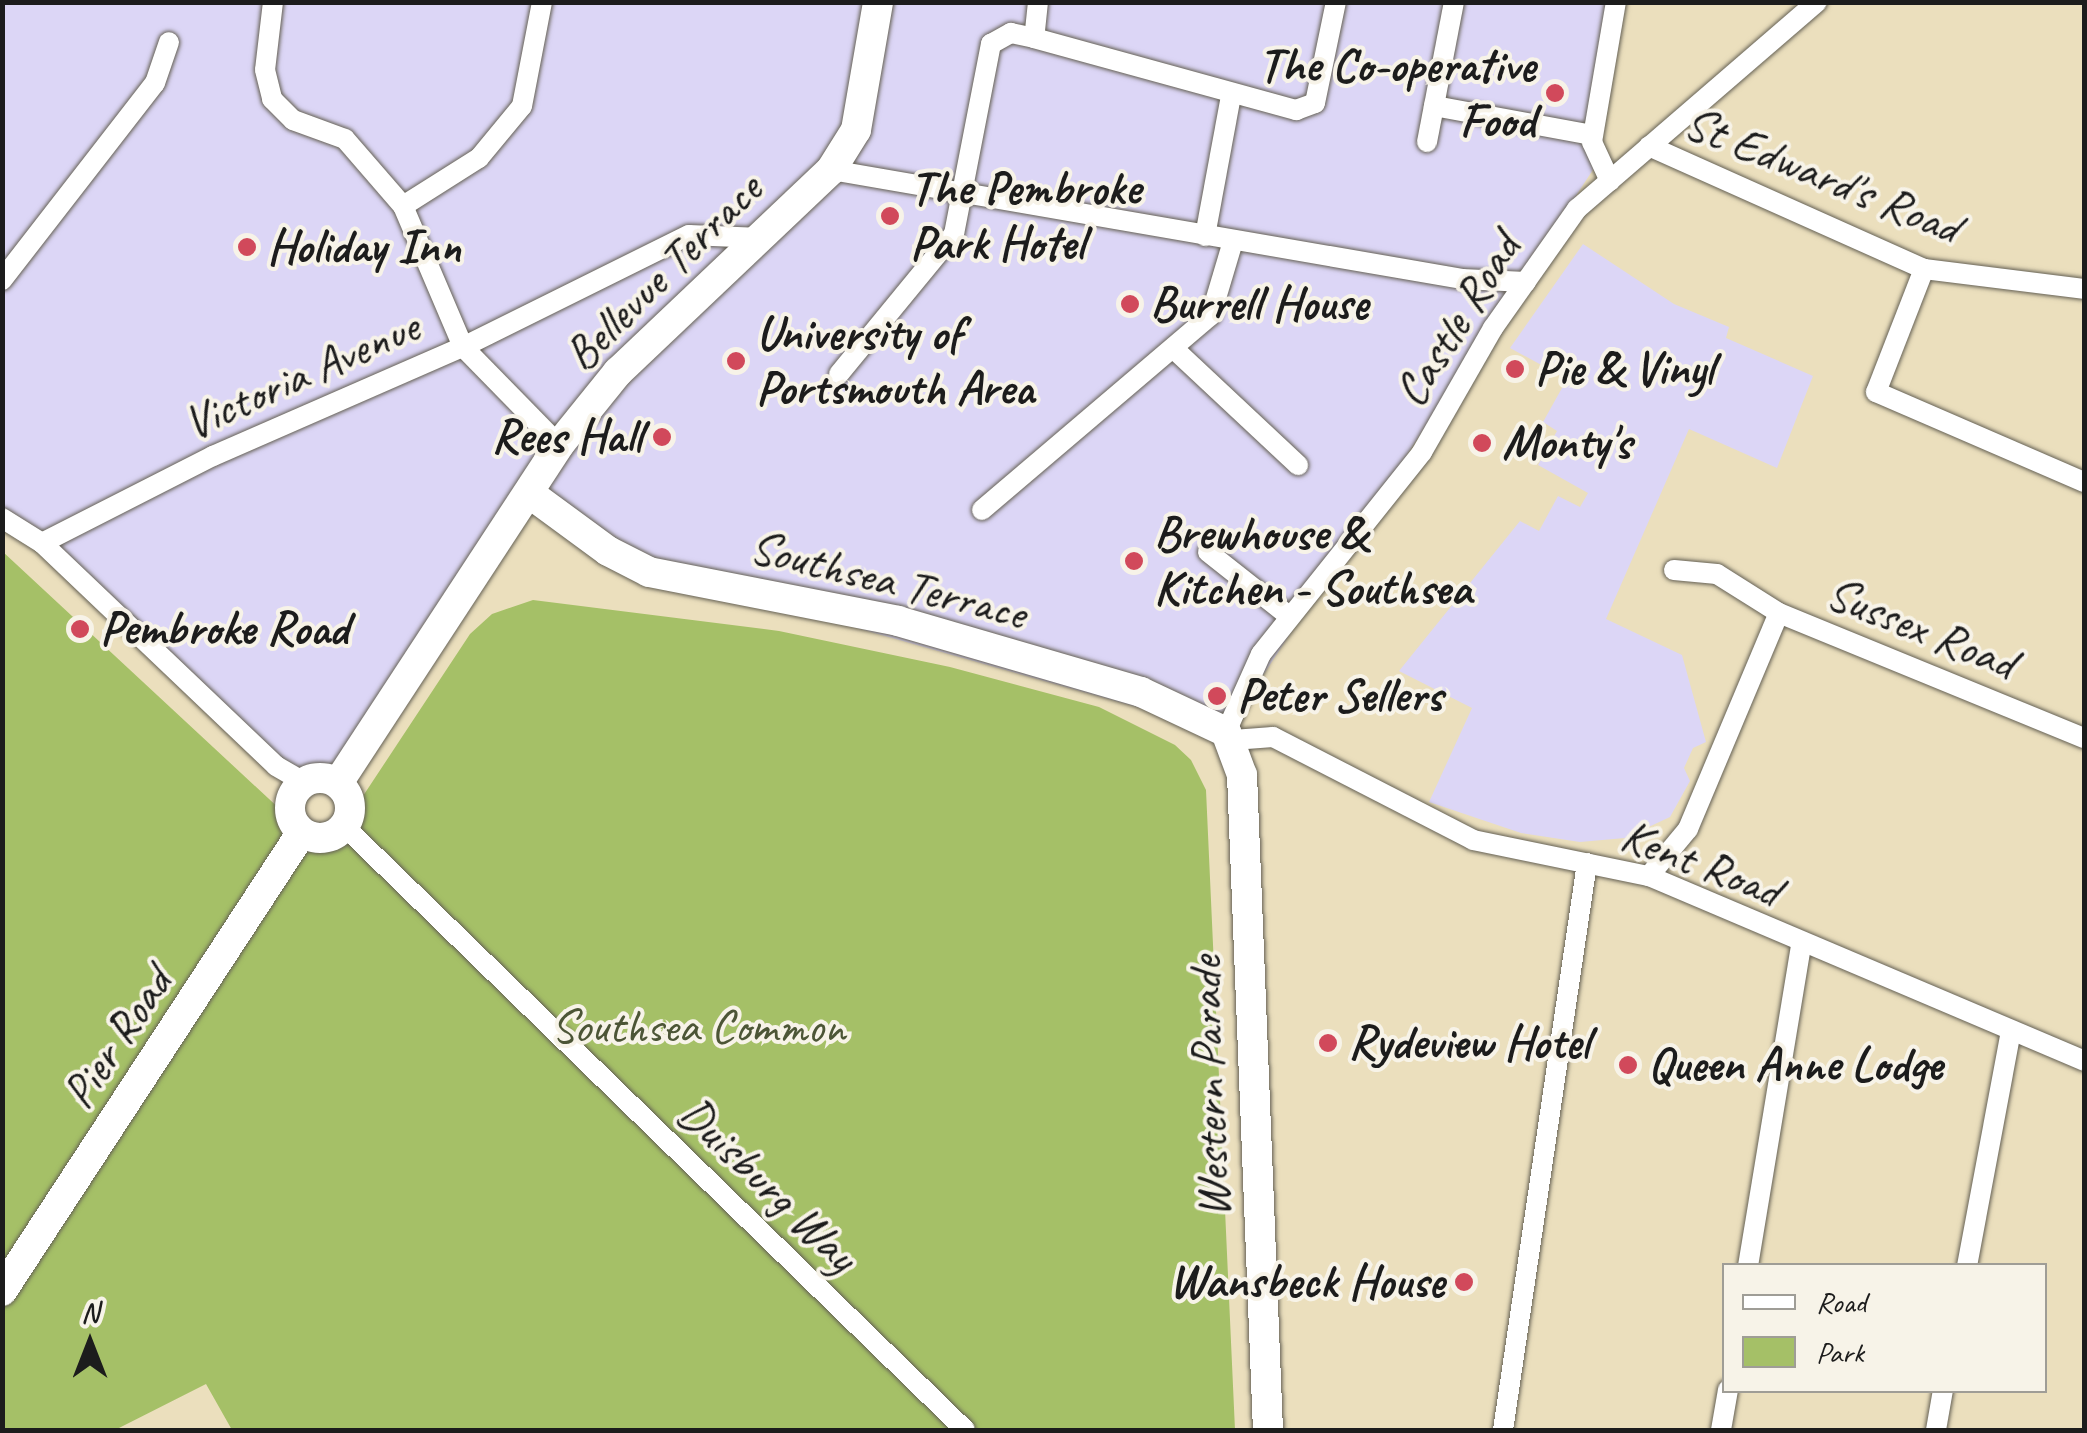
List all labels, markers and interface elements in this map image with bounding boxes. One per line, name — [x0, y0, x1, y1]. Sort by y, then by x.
place label: The Co-operative Food — [1259, 36, 1535, 149]
marker: The Co-operative Food — [1544, 82, 1566, 104]
street label: St Edward's Road — [1676, 94, 1968, 256]
place label: The Pembroke Park Hotel — [910, 159, 1138, 272]
street label: Bellevue Terrace — [553, 162, 773, 382]
marker: The Pembroke Park Hotel — [879, 205, 901, 227]
place label: Holiday Inn — [267, 218, 460, 276]
street label: Castle Road — [1382, 224, 1532, 416]
marker: Holiday Inn — [236, 236, 258, 258]
place label: Burrell House — [1150, 275, 1368, 333]
marker: Burrell House — [1119, 293, 1141, 315]
street label: Victoria Avenue — [174, 298, 428, 452]
place label: University of Portsmouth Area — [756, 304, 1034, 417]
place label: Pie & Vinyl — [1535, 340, 1714, 398]
marker: University of Portsmouth Area — [725, 350, 747, 372]
marker: Pie & Vinyl — [1504, 358, 1526, 380]
place label: Rees Hall — [490, 408, 642, 466]
place label: Monty's — [1502, 414, 1631, 472]
marker: Rees Hall — [651, 426, 673, 448]
marker: Monty's — [1471, 432, 1493, 454]
place label: Brewhouse & Kitchen - Southsea — [1154, 504, 1471, 617]
street label: Southsea Terrace — [745, 518, 1031, 642]
marker: Brewhouse & Kitchen - Southsea — [1123, 550, 1145, 572]
street label: Sussex Road — [1819, 564, 2023, 692]
place label: Pembroke Road — [100, 600, 348, 658]
marker: Pembroke Road — [69, 618, 91, 640]
place label: Peter Sellers — [1237, 667, 1442, 725]
marker: Peter Sellers — [1206, 685, 1228, 707]
street label: Kent Road — [1613, 806, 1789, 920]
street label: Western Parade — [1176, 955, 1242, 1219]
street label: Pier Road — [49, 957, 185, 1119]
park label: Southsea Common — [551, 998, 845, 1056]
place label: Rydeview Hotel — [1348, 1014, 1589, 1072]
marker: Rydeview Hotel — [1317, 1032, 1339, 1054]
place label: Queen Anne Lodge — [1648, 1036, 1941, 1094]
marker: Queen Anne Lodge — [1617, 1054, 1639, 1076]
street label: Duisburg Way — [667, 1085, 869, 1283]
place label: Wansbeck House — [1169, 1253, 1444, 1311]
legend — [1722, 1263, 2047, 1393]
marker: Wansbeck House — [1453, 1271, 1475, 1293]
text: Road — [1816, 1283, 1866, 1321]
north arrow — [40, 1293, 140, 1393]
text: N — [81, 1295, 99, 1330]
text: Park — [1816, 1333, 1864, 1371]

